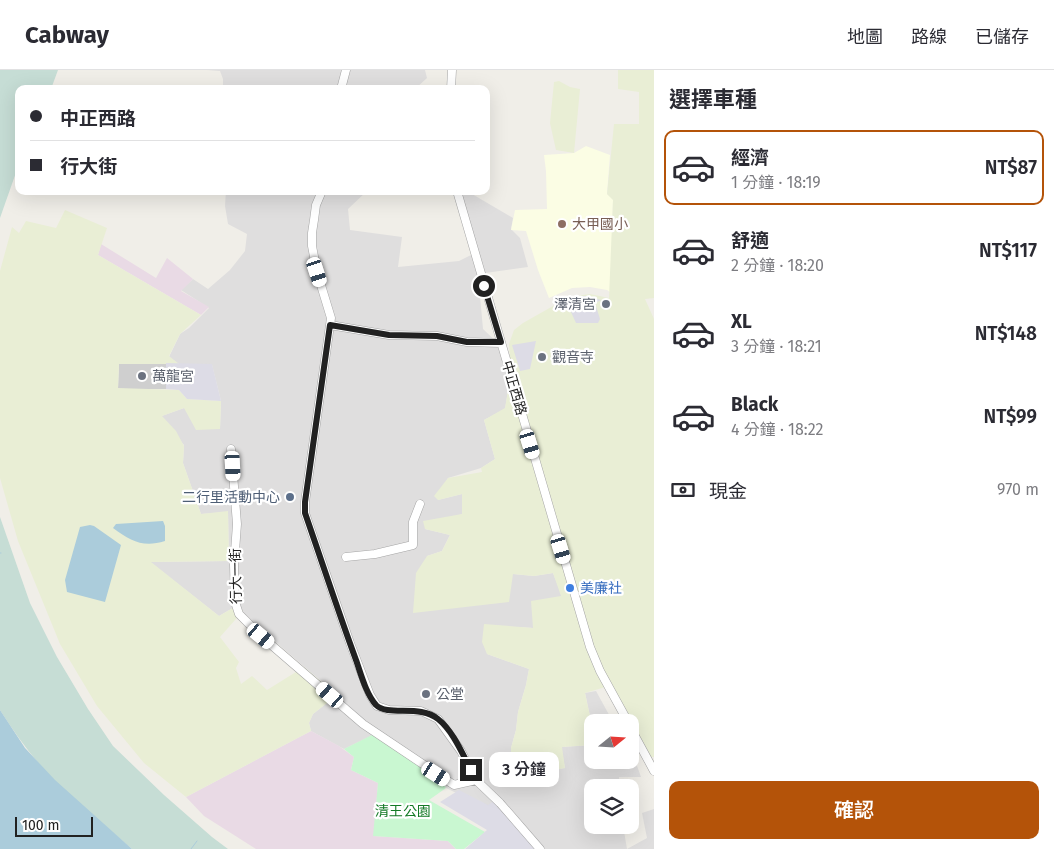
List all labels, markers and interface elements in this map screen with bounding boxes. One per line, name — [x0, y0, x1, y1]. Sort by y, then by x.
text: Cabway — [25, 21, 109, 49]
text: 地圖 — [847, 26, 883, 48]
text: 路線 — [911, 26, 947, 48]
text: 已儲存 — [975, 26, 1029, 48]
text: 選擇車種 — [669, 86, 757, 113]
text: 中正西路 — [60, 107, 136, 130]
icon: car — [671, 145, 716, 190]
text: 經濟 — [731, 146, 769, 169]
text: 行大街 — [60, 155, 117, 178]
text: NT$87 — [985, 156, 1037, 179]
text: 1 分鐘 · 18:19 — [731, 173, 821, 192]
place label: 大甲國小 — [572, 216, 628, 233]
marker: 大甲國小 — [556, 218, 568, 230]
icon: car — [671, 228, 716, 273]
text: 舒適 — [731, 229, 769, 252]
text: NT$117 — [979, 239, 1037, 262]
car — [305, 255, 328, 289]
text: 2 分鐘 · 18:20 — [731, 256, 824, 275]
route start — [473, 275, 495, 297]
place label: 澤清宮 — [554, 296, 596, 313]
marker: 澤清宮 — [600, 298, 612, 310]
text: XL — [731, 310, 752, 333]
icon: car — [671, 311, 716, 356]
text: NT$148 — [975, 322, 1037, 345]
text: 3 分鐘 · 18:21 — [731, 337, 822, 356]
place label: 觀音寺 — [552, 349, 594, 366]
marker: 觀音寺 — [536, 351, 548, 363]
street label: 中正西路 — [498, 359, 530, 417]
place label: 萬龍宮 — [152, 368, 194, 385]
marker: 萬龍宮 — [136, 370, 148, 382]
text: Black — [731, 393, 778, 416]
icon: car — [671, 394, 716, 439]
text: NT$99 — [984, 405, 1037, 428]
text: 4 分鐘 · 18:22 — [731, 420, 824, 439]
car — [518, 427, 541, 461]
car — [224, 451, 241, 481]
icon: cash — [669, 476, 697, 504]
text: 現金 — [709, 480, 747, 503]
text: 970 m — [997, 480, 1039, 499]
place label: 二行里活動中心 — [182, 489, 280, 506]
marker: 二行里活動中心 — [284, 491, 296, 503]
car — [549, 532, 572, 566]
street label: 行大一街 — [227, 548, 245, 604]
place label: 美廉社 — [580, 580, 622, 597]
marker: 美廉社 — [564, 582, 576, 594]
car — [244, 621, 277, 651]
car — [313, 679, 346, 711]
place label: 公堂 — [436, 686, 464, 703]
marker: 公堂 — [420, 688, 432, 700]
north arrow — [584, 714, 639, 769]
map controls — [584, 714, 639, 834]
callout: 3 分鐘 — [488, 752, 558, 788]
route end — [460, 759, 482, 781]
car — [419, 760, 452, 788]
text: 3 分鐘 — [502, 760, 546, 779]
button: layers — [584, 779, 639, 834]
button: 確認 — [669, 781, 1039, 839]
park label: 清王公園 — [375, 803, 431, 820]
scale bar — [15, 814, 92, 837]
text: 100 m — [22, 817, 59, 834]

